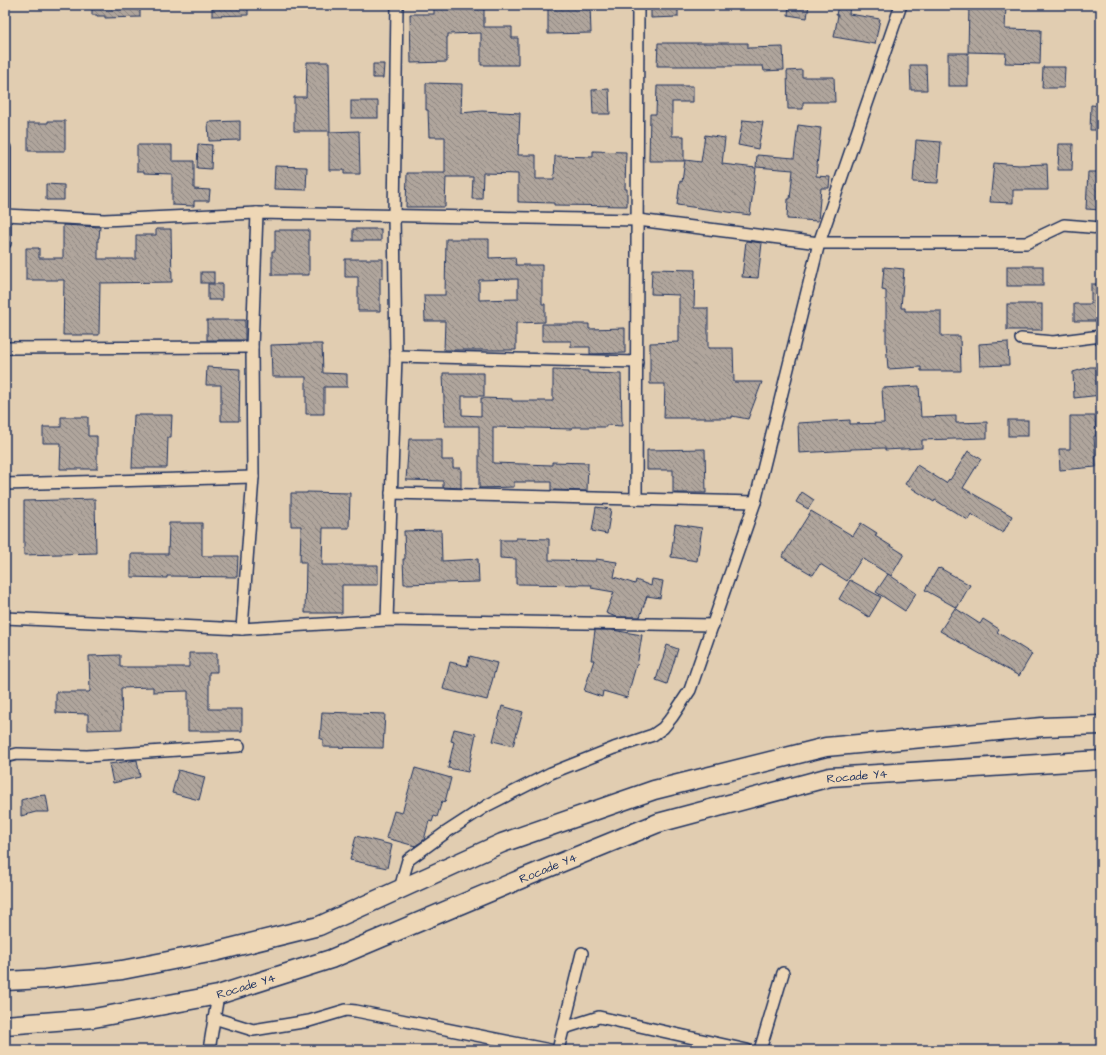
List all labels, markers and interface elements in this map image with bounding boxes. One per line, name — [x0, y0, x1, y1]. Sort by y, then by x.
street label: Rocade Y4 — [826, 765, 888, 788]
street label: Rocade Y4 — [517, 849, 580, 888]
street label: Rocade Y4 — [214, 969, 278, 1004]

